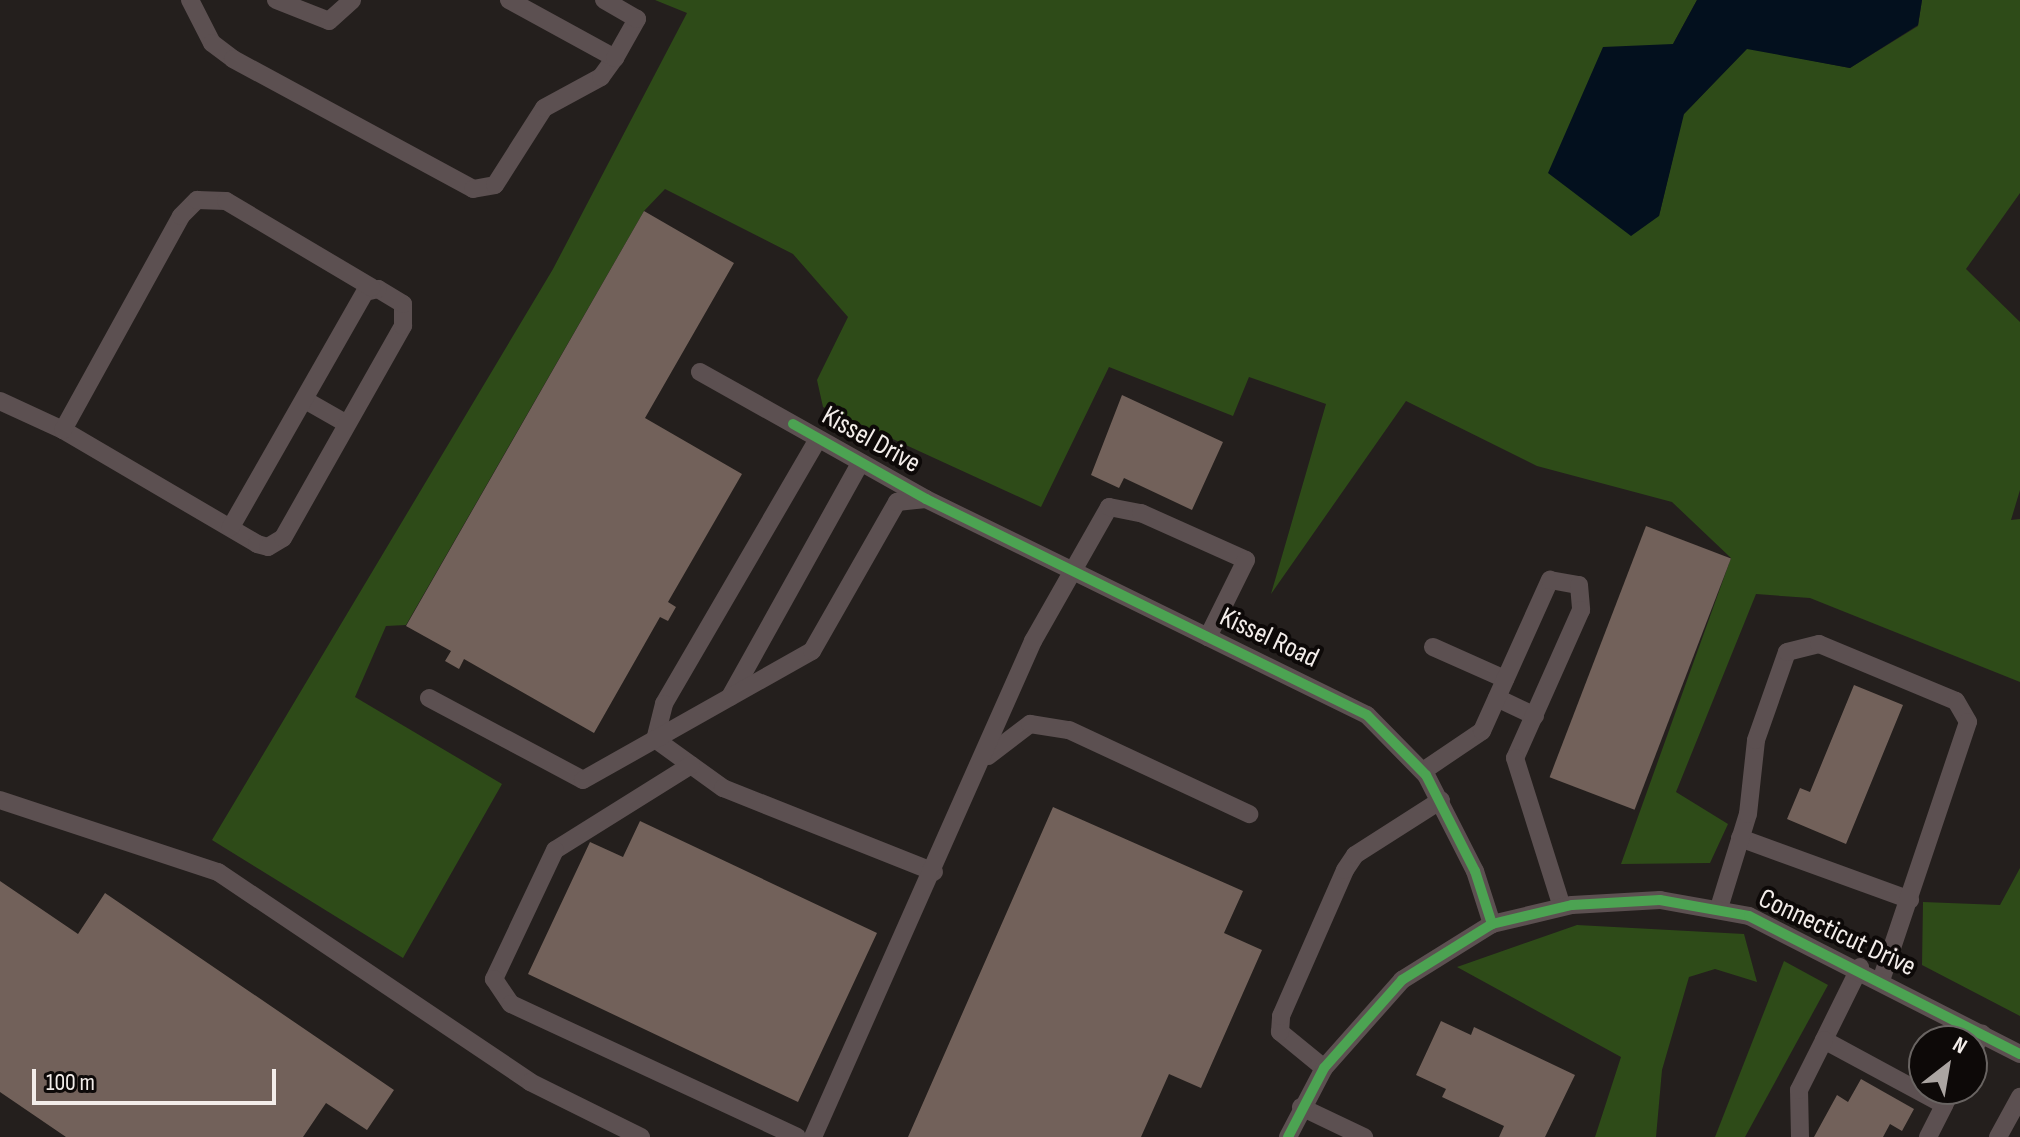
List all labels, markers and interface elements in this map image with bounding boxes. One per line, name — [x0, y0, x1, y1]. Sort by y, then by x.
street label: Kissel Drive — [816, 399, 926, 481]
street label: Kissel Road — [1214, 601, 1324, 675]
street label: Connecticut Drive — [1753, 882, 1921, 984]
north arrow — [1908, 1025, 1988, 1105]
text: N — [1948, 1031, 1972, 1060]
scale bar — [36, 1053, 280, 1103]
text: 100 m — [46, 1068, 95, 1097]

